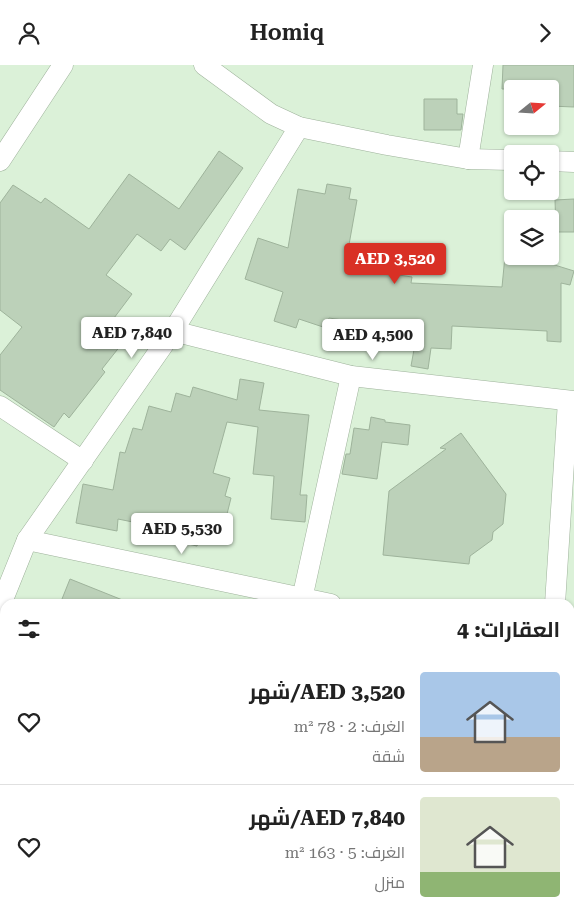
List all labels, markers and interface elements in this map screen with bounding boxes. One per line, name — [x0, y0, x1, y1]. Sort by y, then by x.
icon: person — [15, 19, 43, 47]
icon: forward — [531, 19, 559, 47]
text: Homiq — [250, 20, 324, 45]
north arrow — [504, 80, 559, 135]
map controls — [504, 80, 559, 265]
button: locate — [504, 145, 559, 200]
button: layers — [504, 210, 559, 265]
pin: AED 3,520 — [338, 243, 452, 285]
text: AED 3,520 — [355, 249, 435, 268]
pin: AED 7,840 — [75, 317, 189, 359]
pin: AED 4,500 — [316, 319, 430, 361]
text: AED 7,840 — [92, 323, 172, 342]
text: AED 4,500 — [333, 325, 413, 344]
pin: AED 5,530 — [125, 513, 239, 555]
text: AED 5,530 — [142, 519, 222, 538]
icon: filters — [15, 615, 43, 643]
text: العقارات: 4 — [457, 618, 560, 642]
text: AED 3,520/شهر — [249, 680, 405, 704]
icon: home — [460, 692, 520, 752]
icon: heart — [15, 708, 43, 736]
text: الغرف: 2 · 78 m² — [294, 717, 405, 736]
text: شقة — [372, 747, 405, 766]
text: AED 7,840/شهر — [249, 806, 405, 830]
icon: home — [460, 817, 520, 877]
icon: heart — [15, 833, 43, 861]
text: الغرف: 5 · 163 m² — [285, 843, 405, 862]
text: منزل — [375, 873, 405, 892]

